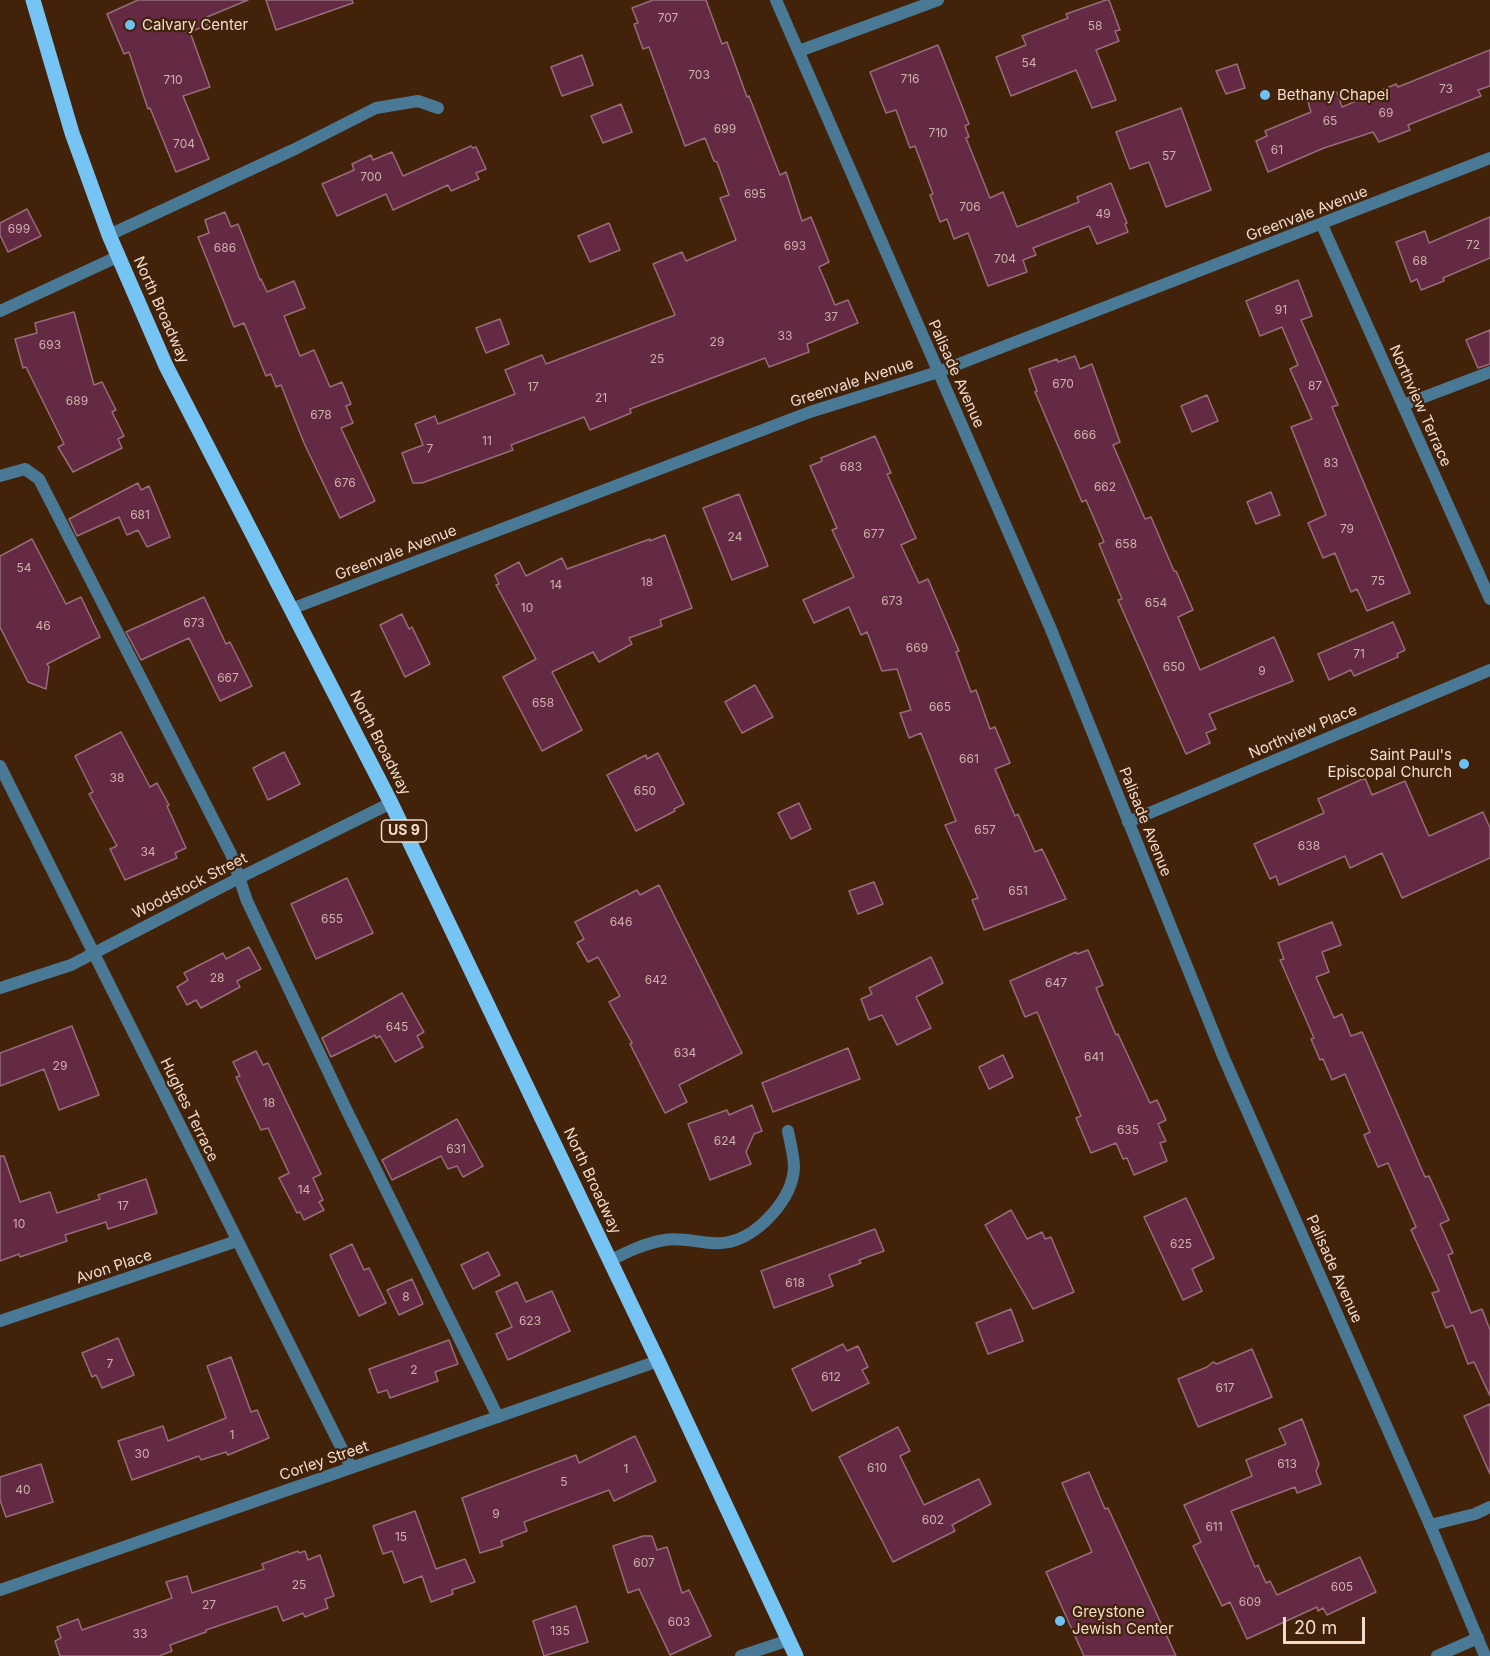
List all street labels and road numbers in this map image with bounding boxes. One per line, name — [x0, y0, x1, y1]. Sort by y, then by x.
street label: Greenvale Avenue — [1244, 183, 1370, 245]
street label: North Broadway — [129, 254, 193, 366]
street label: Palisade Avenue — [924, 317, 988, 431]
street label: Northview Terrace — [1385, 342, 1455, 470]
street label: Greenvale Avenue — [788, 355, 916, 411]
street label: Greenvale Avenue — [333, 522, 459, 584]
street label: North Broadway — [346, 688, 414, 798]
street label: Northview Place — [1246, 701, 1360, 763]
street label: Palisade Avenue — [1115, 765, 1175, 879]
road number: US 9 — [382, 820, 426, 842]
street label: Woodstock Street — [130, 849, 250, 923]
street label: Hughes Terrace — [156, 1055, 222, 1165]
street label: North Broadway — [560, 1125, 624, 1237]
street label: Palisade Avenue — [1302, 1212, 1366, 1326]
street label: Avon Place — [74, 1246, 154, 1288]
street label: Corley Street — [277, 1437, 371, 1485]

